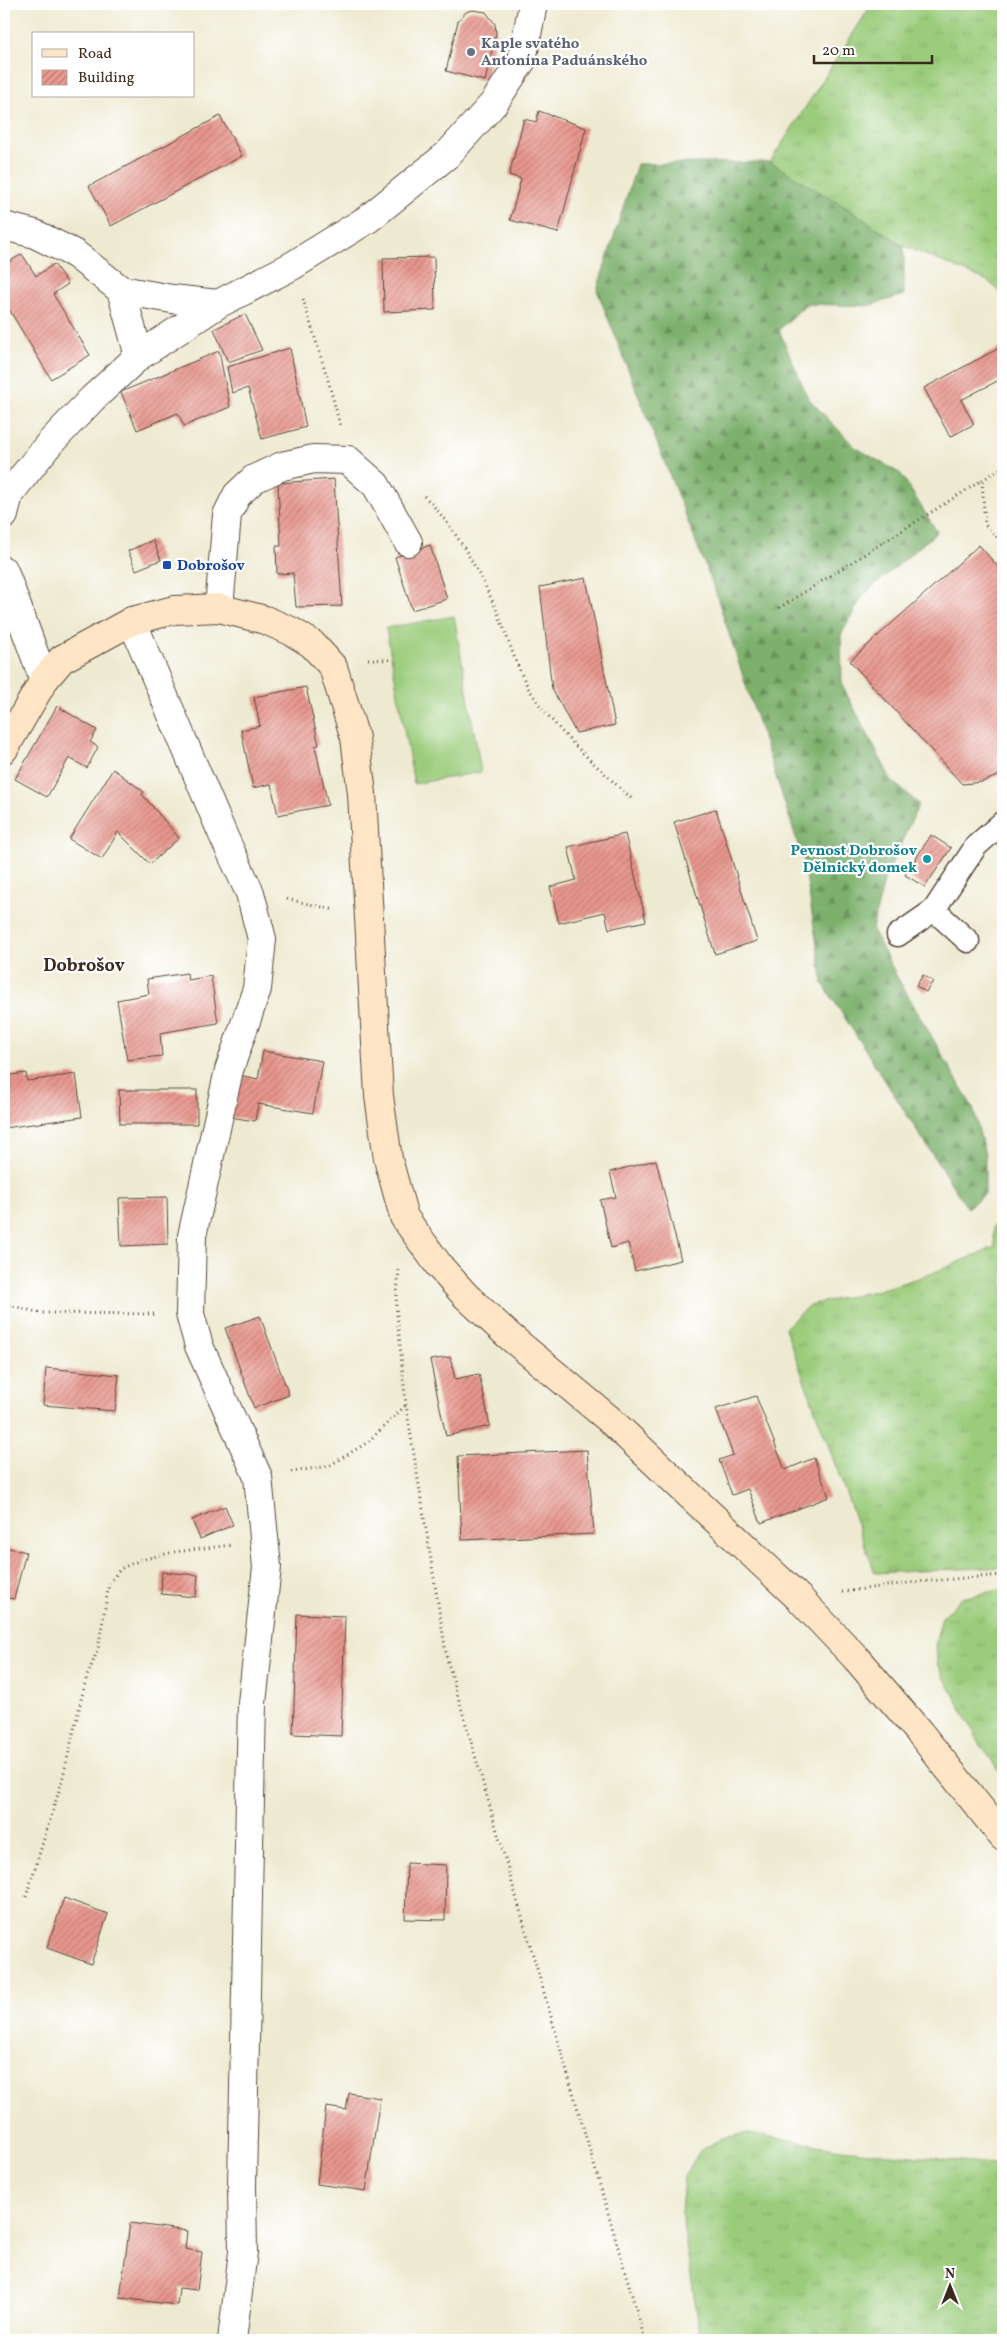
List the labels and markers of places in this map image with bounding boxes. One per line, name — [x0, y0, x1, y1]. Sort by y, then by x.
place label: Kaple svatého Antonína Paduánského — [481, 34, 648, 72]
marker: Kaple svatého Antonína Paduánského — [465, 46, 477, 58]
place label: Dobrošov — [177, 556, 245, 577]
marker: Dobrošov — [161, 559, 173, 571]
place label: Pevnost Dobrošov Dělnický domek — [790, 841, 918, 879]
marker: Pevnost Dobrošov Dělnický domek — [921, 853, 933, 865]

